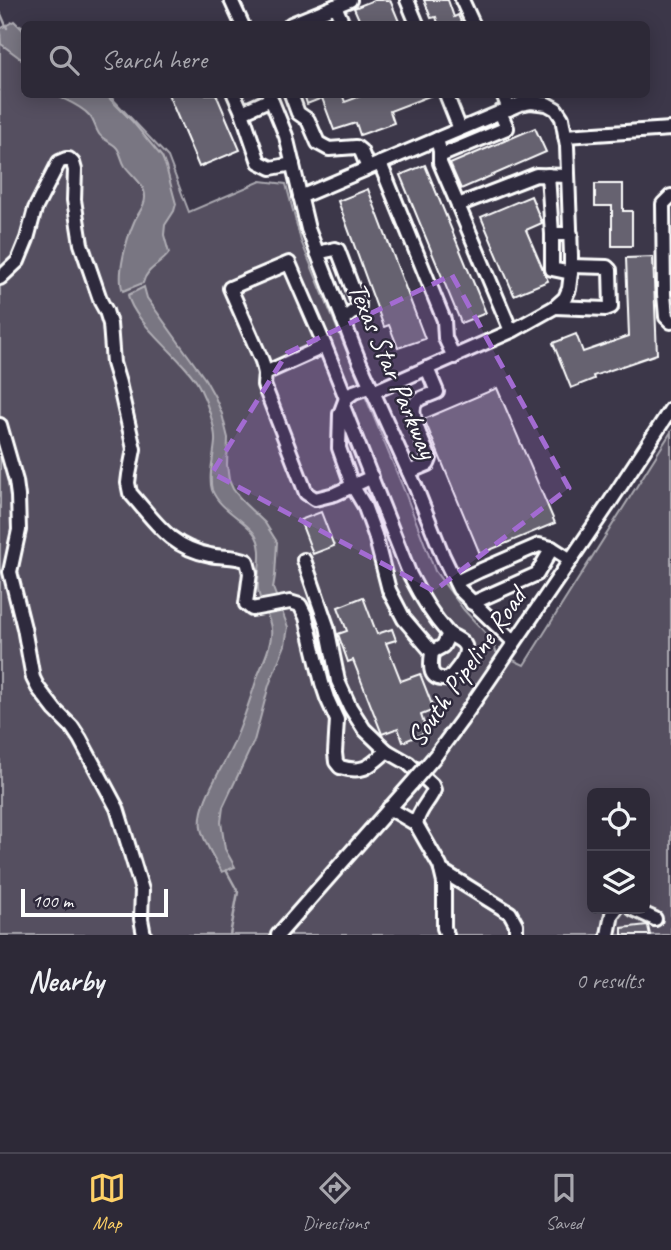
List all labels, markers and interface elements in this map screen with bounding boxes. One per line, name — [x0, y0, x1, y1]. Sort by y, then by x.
search box — [21, 21, 650, 98]
icon: search — [45, 41, 83, 79]
text: Search here — [101, 43, 207, 76]
street label: Texas Star Parkway — [340, 277, 447, 466]
street label: South Pipeline Road — [398, 577, 536, 753]
map controls — [587, 788, 650, 914]
button: locate — [587, 788, 650, 851]
button: layers — [587, 851, 650, 914]
scale bar — [21, 886, 168, 918]
text: 100 m — [32, 889, 73, 913]
text: Nearby — [28, 962, 104, 1000]
text: 0 results — [576, 966, 643, 995]
tab: Map — [88, 1169, 126, 1235]
tab: Directions — [302, 1169, 369, 1235]
tab: Saved — [545, 1169, 583, 1235]

